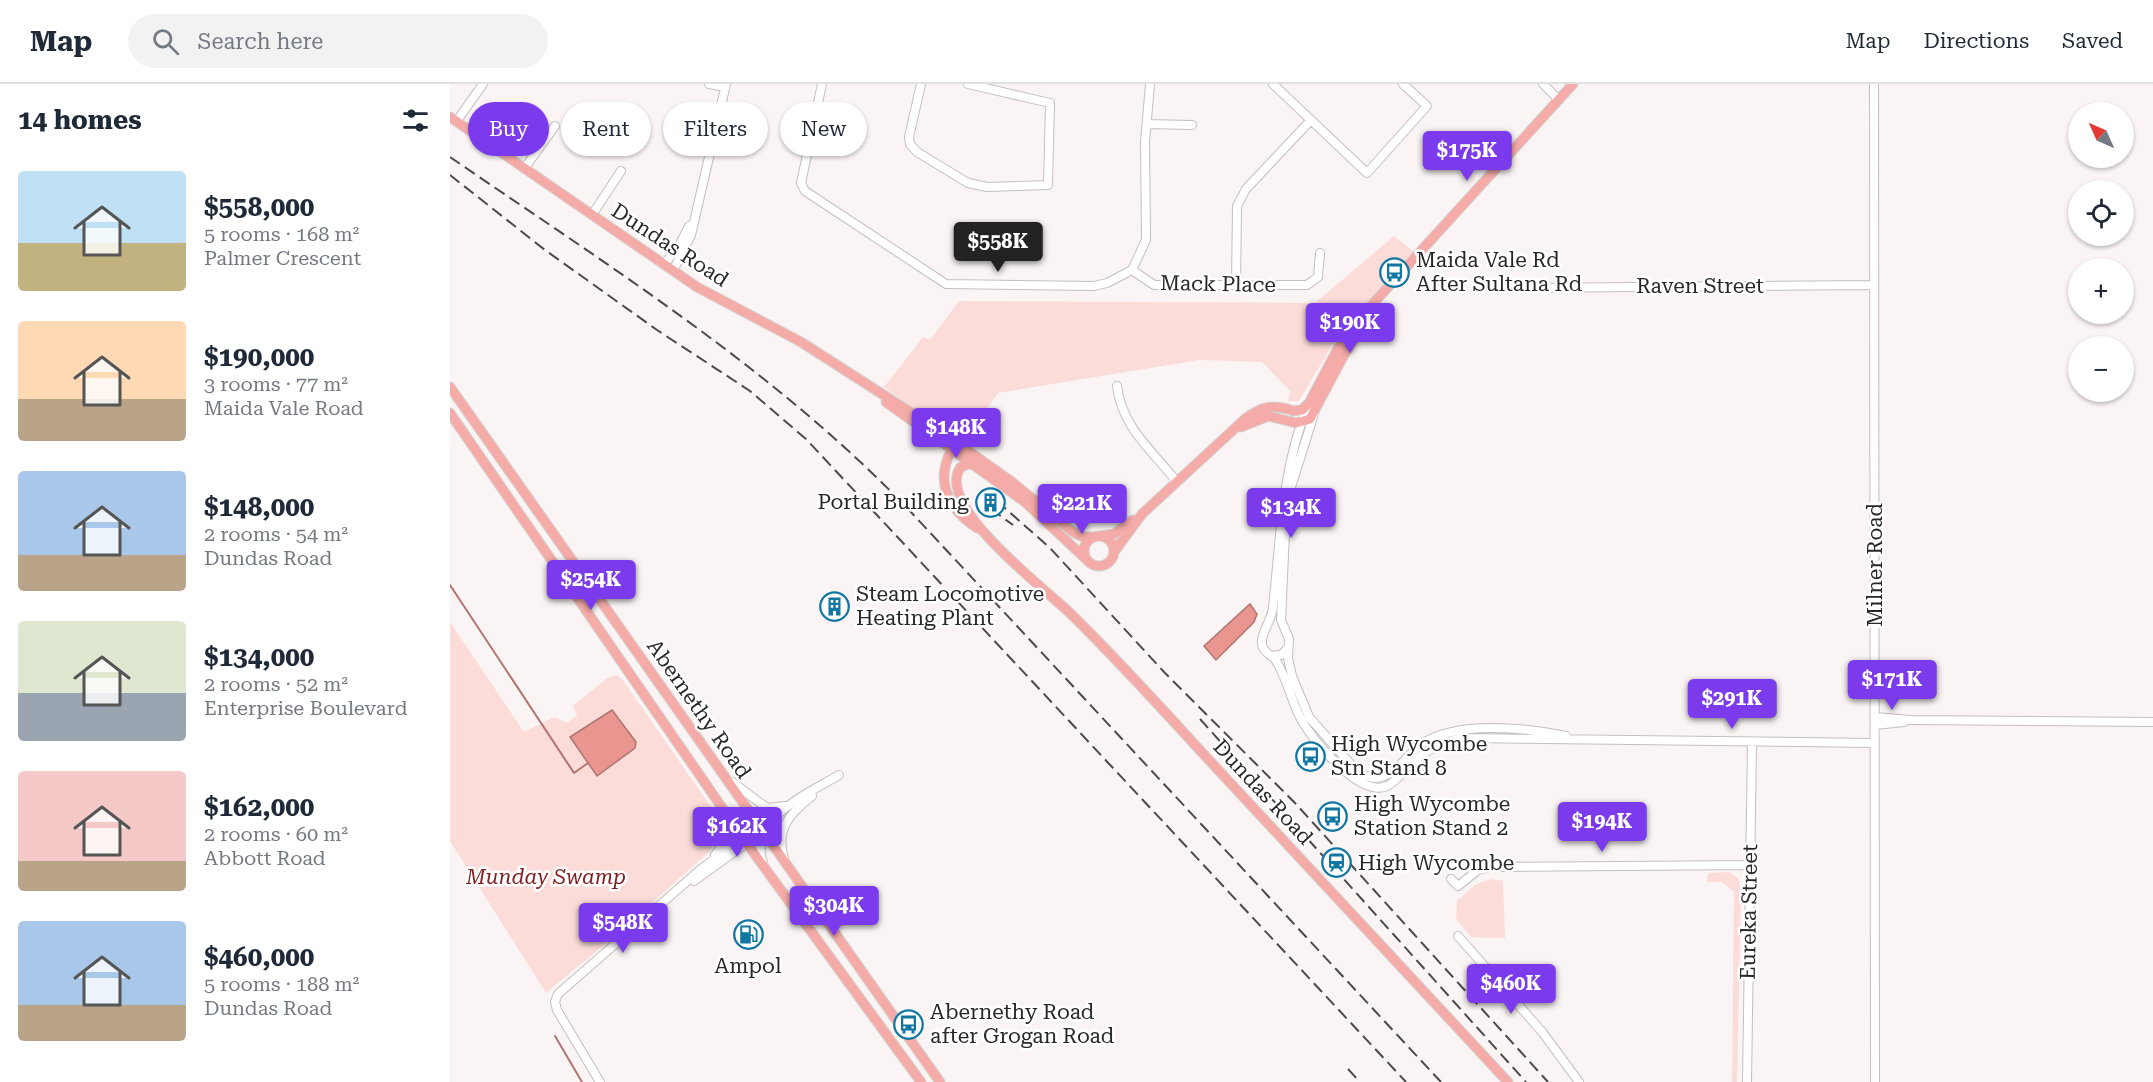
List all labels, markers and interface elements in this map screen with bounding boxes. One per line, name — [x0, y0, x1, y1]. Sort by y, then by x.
search box — [128, 14, 548, 68]
text: Map — [30, 25, 92, 58]
icon: search — [149, 25, 182, 58]
text: Search here — [197, 29, 323, 54]
text: Map — [1846, 29, 1890, 53]
text: Directions — [1923, 29, 2029, 53]
text: Saved — [2062, 29, 2123, 53]
chip: Buy — [468, 102, 549, 156]
chip: Rent — [561, 102, 651, 156]
chip: Filters — [663, 102, 768, 156]
chip: New — [780, 102, 867, 156]
north arrow — [2068, 102, 2134, 168]
map controls — [2068, 102, 2134, 402]
icon: filters — [399, 104, 432, 137]
text: 14 homes — [18, 105, 142, 135]
pin: $175K — [1425, 131, 1509, 182]
text: $175K — [1437, 138, 1497, 162]
button: locate — [2068, 180, 2134, 246]
text: $558,000 — [204, 192, 314, 222]
icon: home — [66, 195, 138, 267]
street label: Dundas Road — [607, 198, 733, 292]
text: 5 rooms · 168 m² — [204, 222, 359, 246]
pin: $558K — [956, 222, 1040, 273]
text: $558K — [968, 229, 1028, 253]
text: Palmer Crescent — [204, 246, 361, 270]
place label: Maida Vale Rd After Sultana Rd — [1416, 248, 1583, 296]
bus stop icon: Maida Vale Rd After Sultana Rd — [1379, 256, 1411, 288]
button: + — [2068, 258, 2134, 324]
street label: Mack Place — [1160, 271, 1276, 297]
street label: Raven Street — [1636, 274, 1764, 298]
pin: $190K — [1308, 303, 1392, 354]
text: $190K — [1320, 310, 1380, 334]
button: − — [2068, 336, 2134, 402]
text: $190,000 — [204, 342, 314, 372]
icon: home — [66, 345, 138, 417]
text: 3 rooms · 77 m² — [204, 372, 348, 396]
text: Maida Vale Road — [204, 396, 364, 420]
pin: $148K — [914, 408, 998, 459]
text: $148K — [926, 415, 986, 439]
pin: $221K — [1040, 484, 1124, 535]
building icon: Portal Building — [974, 486, 1006, 518]
pin: $134K — [1249, 488, 1333, 539]
place label: Portal Building — [817, 490, 969, 514]
text: $221K — [1052, 491, 1112, 515]
text: $148,000 — [204, 492, 314, 522]
icon: home — [66, 495, 138, 567]
text: $134K — [1261, 495, 1321, 519]
street label: Milner Road — [1863, 503, 1887, 627]
text: 2 rooms · 54 m² — [204, 522, 348, 546]
text: Dundas Road — [204, 546, 332, 570]
pin: $254K — [549, 560, 633, 611]
text: $254K — [561, 567, 621, 591]
place label: Steam Locomotive Heating Plant — [856, 582, 1044, 630]
building icon: Steam Locomotive Heating Plant — [819, 590, 851, 622]
street label: Abernethy Road — [642, 635, 756, 784]
text: $134,000 — [204, 642, 314, 672]
icon: home — [66, 645, 138, 717]
pin: $171K — [1850, 660, 1934, 711]
text: $171K — [1862, 667, 1922, 691]
text: 2 rooms · 52 m² — [204, 672, 348, 696]
pin: $291K — [1690, 679, 1774, 730]
text: $291K — [1702, 686, 1762, 710]
text: Enterprise Boulevard — [204, 696, 407, 720]
place label: High Wycombe Stn Stand 8 — [1331, 732, 1487, 780]
street label: Dundas Road — [1208, 735, 1318, 850]
bus stop icon: High Wycombe Stn Stand 8 — [1294, 740, 1326, 772]
text: $162,000 — [204, 792, 314, 822]
place label: High Wycombe Station Stand 2 — [1354, 792, 1510, 840]
icon: home — [66, 795, 138, 867]
bus stop icon: High Wycombe Station Stand 2 — [1317, 800, 1349, 832]
pin: $194K — [1560, 802, 1644, 853]
pin: $162K — [695, 807, 779, 858]
text: $194K — [1572, 809, 1632, 833]
text: $162K — [707, 814, 767, 838]
text: 2 rooms · 60 m² — [204, 822, 348, 846]
street label: Eureka Street — [1736, 844, 1762, 980]
text: Abbott Road — [204, 846, 326, 870]
station icon: High Wycombe — [1321, 847, 1353, 879]
place label: High Wycombe — [1358, 851, 1514, 875]
park label: Munday Swamp — [465, 865, 626, 889]
pin: $304K — [792, 886, 876, 937]
text: $304K — [804, 893, 864, 917]
pin: $548K — [581, 903, 665, 954]
text: $548K — [593, 910, 653, 934]
fuel station icon: Ampol — [732, 919, 764, 951]
text: $460,000 — [204, 942, 314, 972]
icon: home — [66, 945, 138, 1017]
place label: Ampol — [715, 954, 782, 978]
pin: $460K — [1469, 964, 1553, 1015]
text: $460K — [1481, 971, 1541, 995]
text: 5 rooms · 188 m² — [204, 972, 359, 996]
text: Dundas Road — [204, 996, 332, 1020]
place label: Abernethy Road after Grogan Road — [930, 1000, 1115, 1048]
bus stop icon: Abernethy Road after Grogan Road — [893, 1008, 925, 1040]

